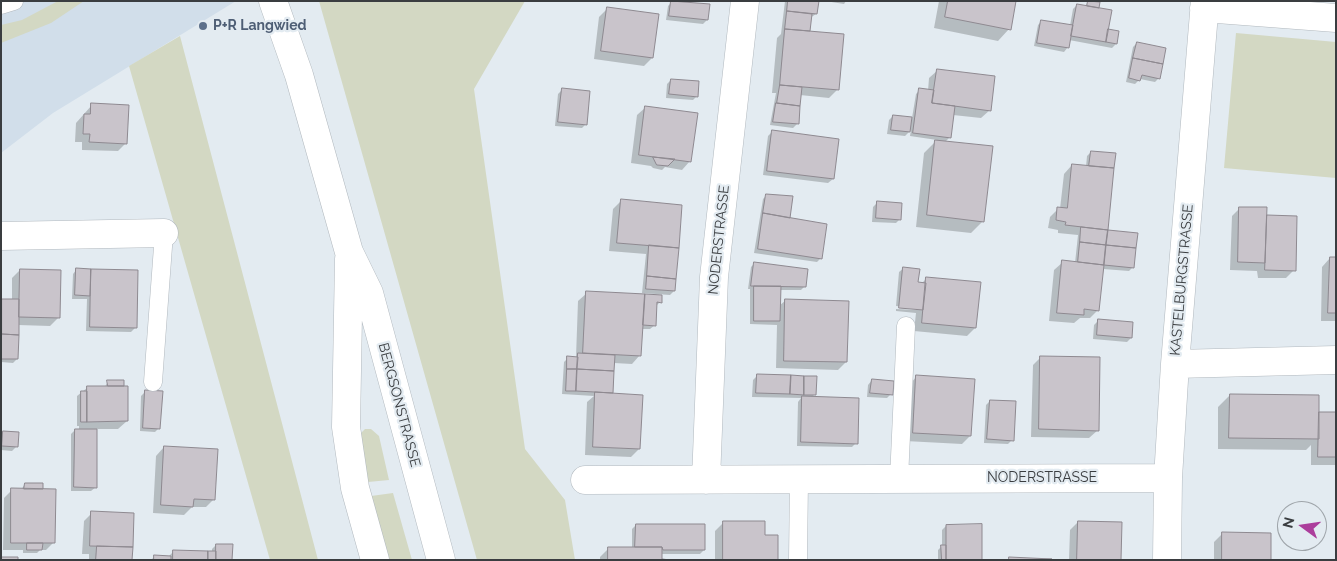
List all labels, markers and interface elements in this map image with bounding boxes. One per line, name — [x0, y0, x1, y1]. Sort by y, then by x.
place label: P+R Langwied — [213, 18, 307, 34]
marker: P+R Langwied — [197, 20, 209, 32]
street label: NODERSTRASSE — [705, 184, 733, 296]
street label: KASTELBURGSTRASSE — [1167, 204, 1197, 356]
street label: BERGSONSTRASSE — [374, 341, 424, 469]
street label: NODERSTRASSE — [987, 470, 1097, 486]
north arrow — [1277, 501, 1327, 551]
text: N — [1279, 515, 1297, 530]

